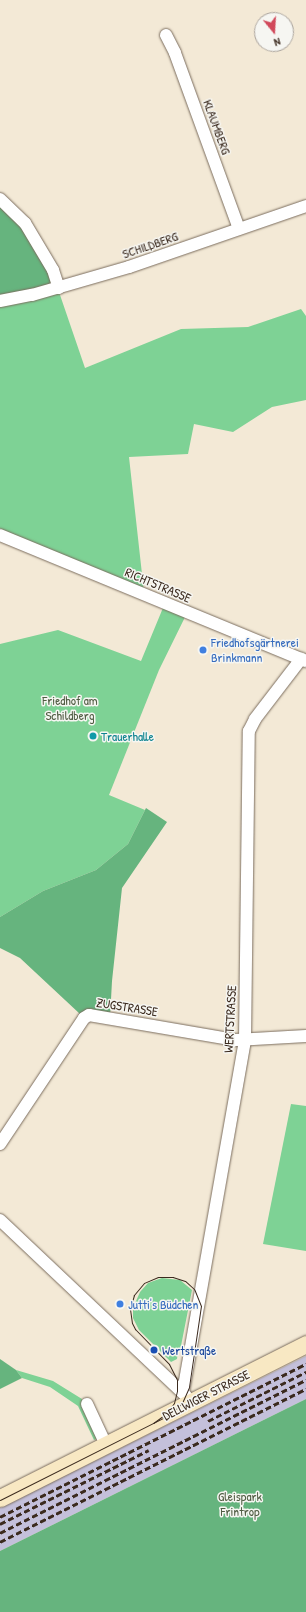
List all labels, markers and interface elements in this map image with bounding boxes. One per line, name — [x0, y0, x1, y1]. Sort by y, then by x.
north arrow — [254, 12, 294, 52]
text: N — [272, 35, 282, 50]
street label: KLAUMBERG — [200, 97, 234, 157]
street label: SCHILDBERG — [120, 228, 180, 262]
street label: RICHTSTRASSE — [123, 564, 193, 606]
place label: Friedhofsgärtnerei Brinkmann — [211, 635, 299, 666]
marker: Friedhofsgärtnerei Brinkmann — [198, 645, 208, 655]
park label: Friedhof am Schildberg — [42, 693, 98, 724]
place label: Trauerhalle — [101, 728, 154, 744]
marker: Trauerhalle — [88, 731, 98, 741]
street label: WERTSTRASSE — [220, 985, 240, 1053]
street label: ZUGSTRASSE — [95, 994, 159, 1020]
place label: Jutti's Büdchen — [128, 1296, 198, 1312]
marker: Jutti's Büdchen — [115, 1299, 125, 1309]
place label: Wertstraße — [162, 1342, 216, 1358]
marker: Wertstraße — [149, 1345, 159, 1355]
street label: DELLWIGER STRASSE — [160, 1366, 252, 1424]
park label: Gleispark Frintrop — [218, 1489, 262, 1520]

